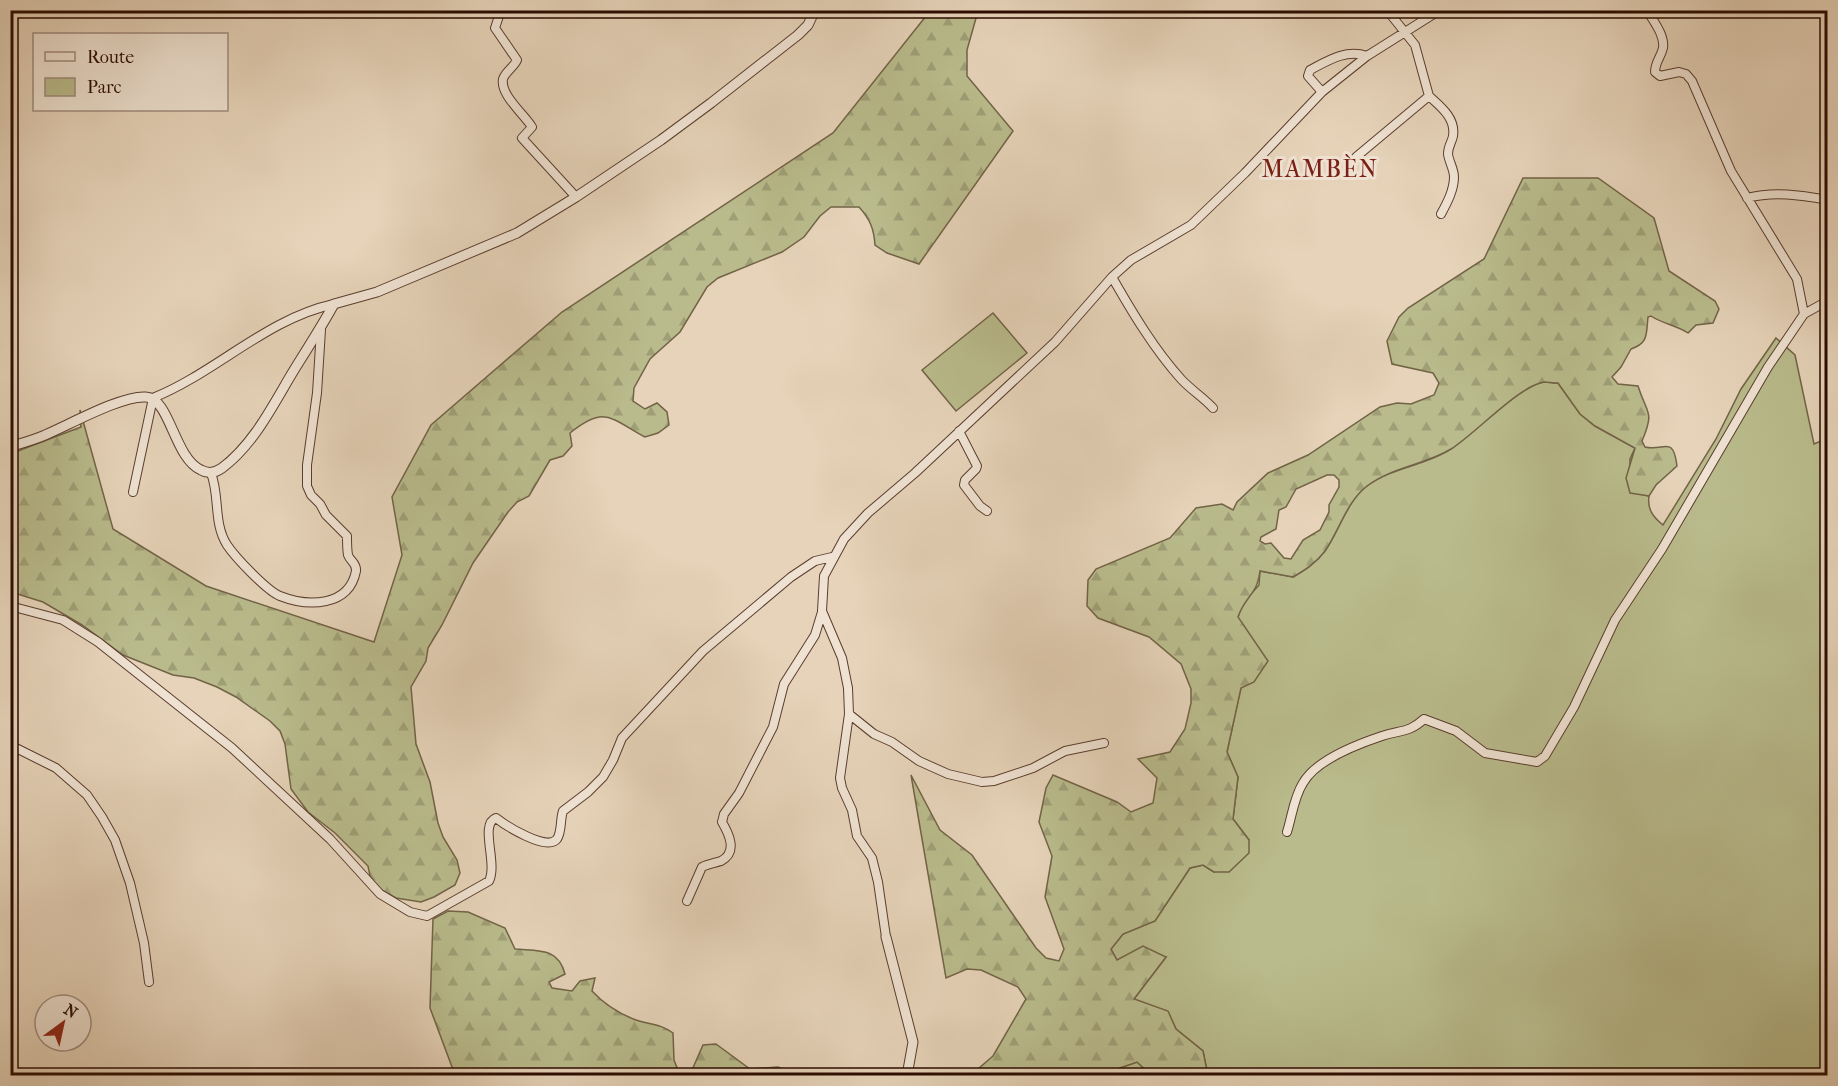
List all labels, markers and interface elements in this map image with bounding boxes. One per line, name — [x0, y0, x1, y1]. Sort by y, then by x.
legend — [33, 33, 228, 111]
text: Route — [87, 47, 134, 68]
text: Parc — [87, 77, 122, 98]
district label: MAMBÈN — [1262, 154, 1378, 183]
north arrow — [33, 993, 93, 1053]
text: N — [61, 1000, 82, 1023]

